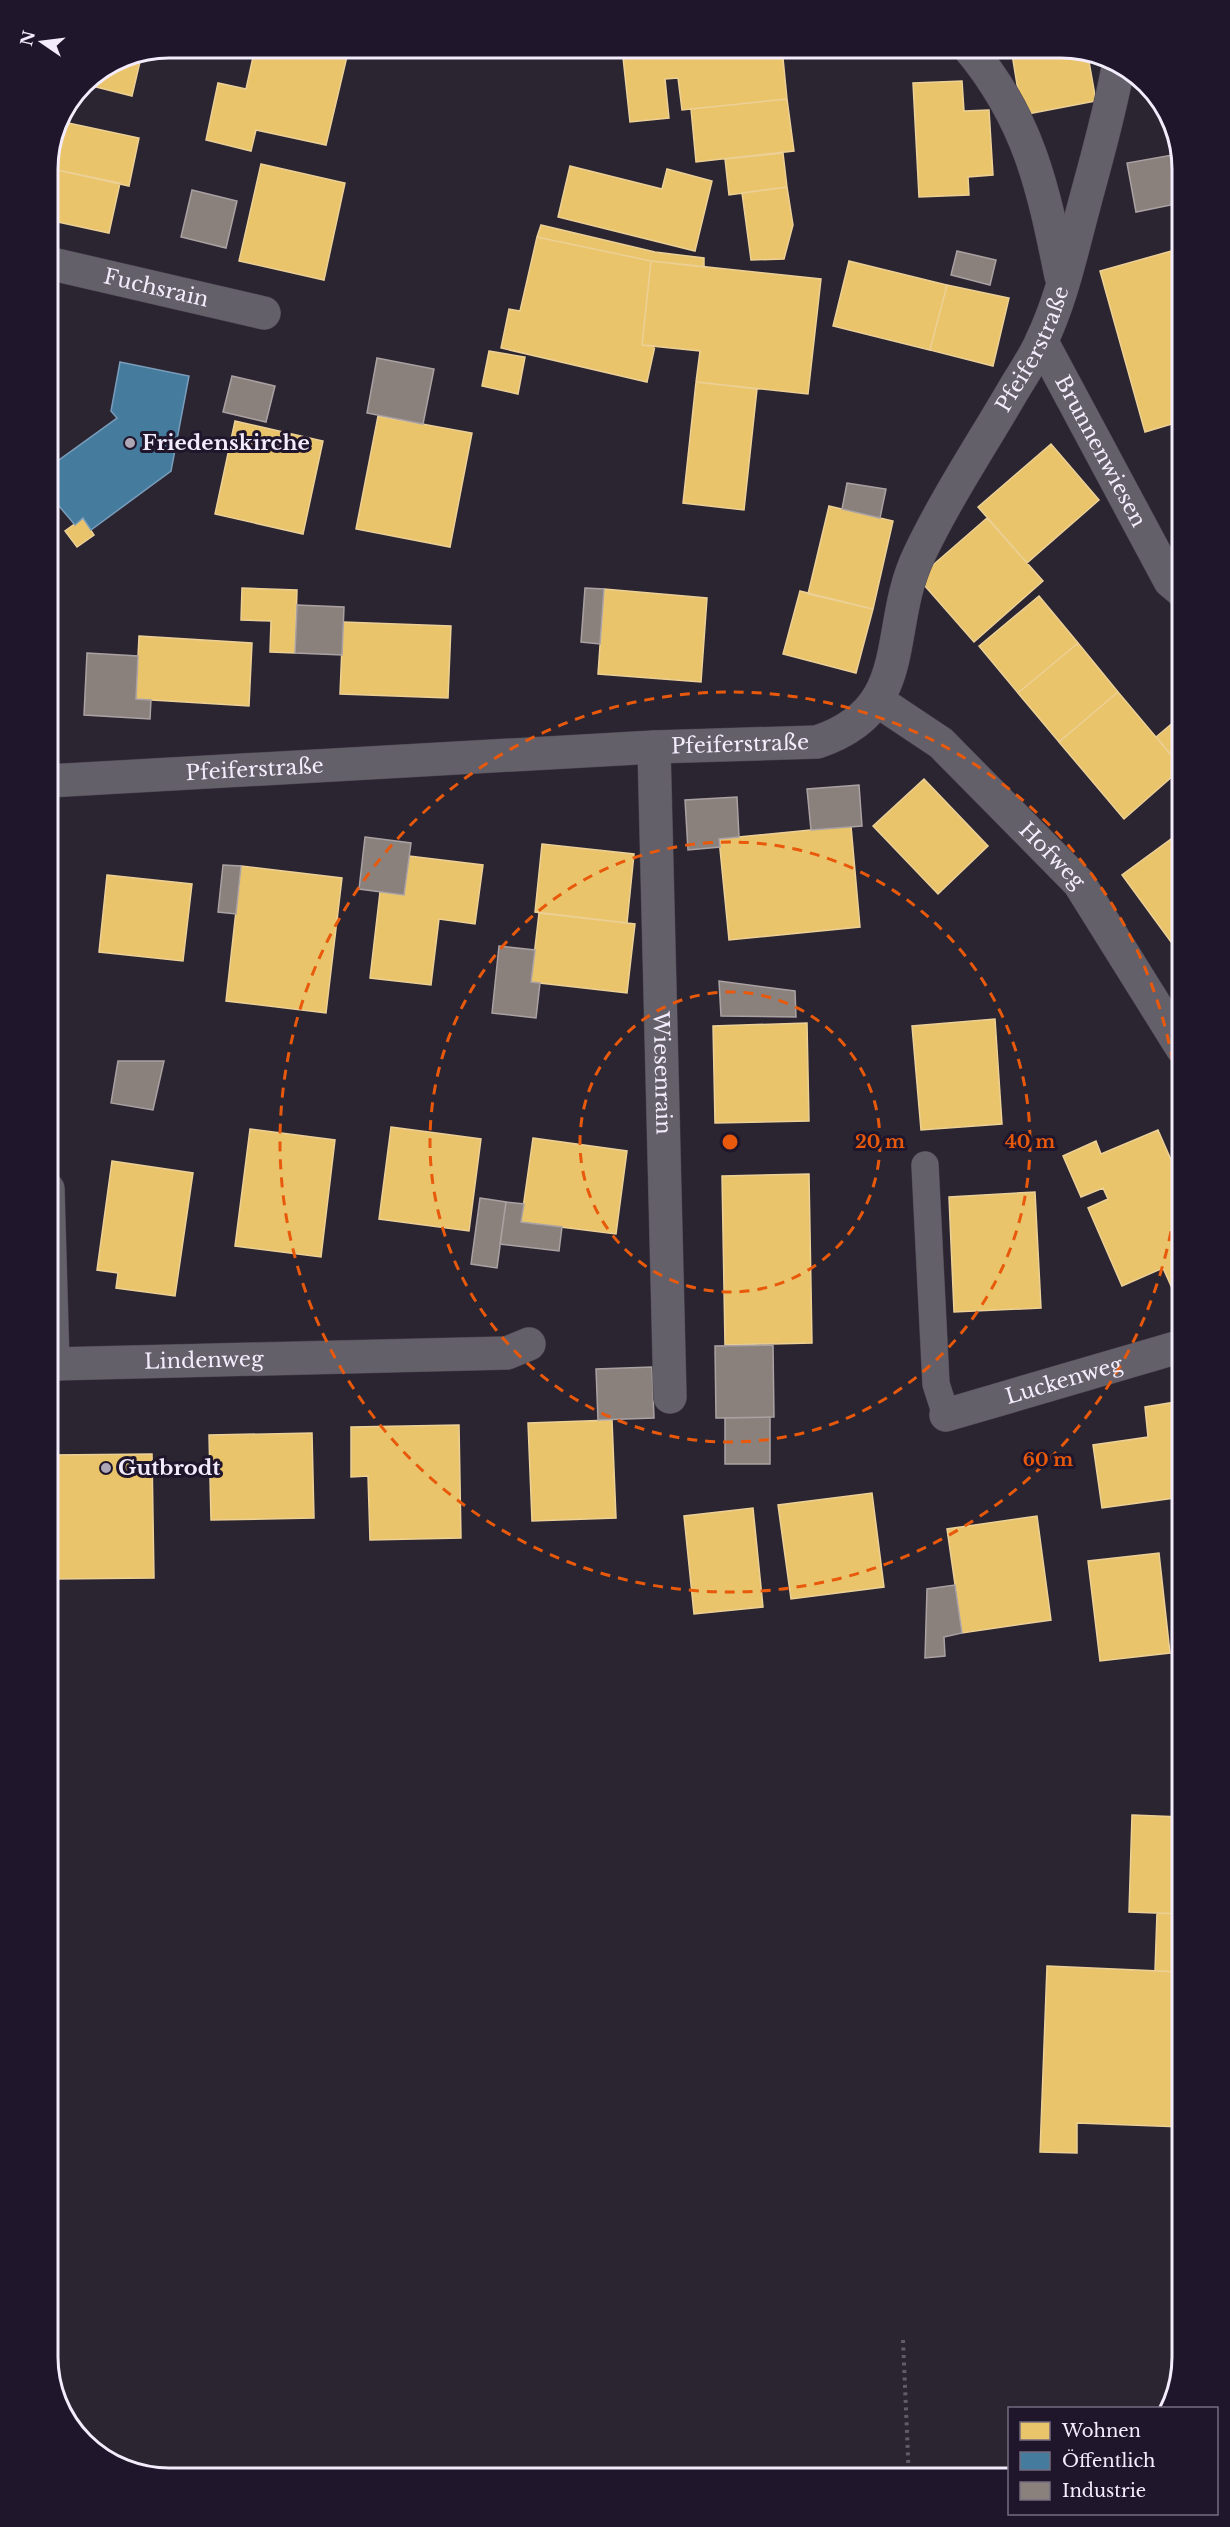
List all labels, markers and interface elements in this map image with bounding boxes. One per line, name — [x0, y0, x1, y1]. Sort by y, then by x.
north arrow — [12, 12, 72, 72]
text: N — [16, 29, 39, 48]
street label: Fuchsrain — [101, 263, 211, 313]
street label: Pfeiferstraße — [990, 283, 1075, 417]
street label: Brunnenwiesen — [1049, 371, 1152, 532]
place label: Friedenskirche — [142, 430, 310, 456]
marker: Friedenskirche — [123, 436, 137, 450]
street label: Pfeiferstraße — [671, 729, 809, 759]
street label: Pfeiferstraße — [185, 753, 324, 786]
street label: Hofweg — [1014, 817, 1091, 895]
street label: Wiesenrain — [647, 1010, 677, 1135]
text: 20 m — [855, 1131, 905, 1153]
text: 40 m — [1005, 1131, 1055, 1153]
centre of rings — [720, 1132, 740, 1152]
street label: Lindenweg — [144, 1346, 264, 1375]
street label: Luckenweg — [1002, 1351, 1126, 1410]
text: 60 m — [1023, 1449, 1073, 1471]
place label: Gutbrodt — [118, 1455, 220, 1481]
marker: Gutbrodt — [99, 1461, 113, 1475]
legend — [1008, 2407, 1218, 2515]
text: Wohnen — [1061, 2420, 1141, 2442]
text: Öffentlich — [1062, 2449, 1156, 2472]
text: Industrie — [1062, 2480, 1146, 2502]

